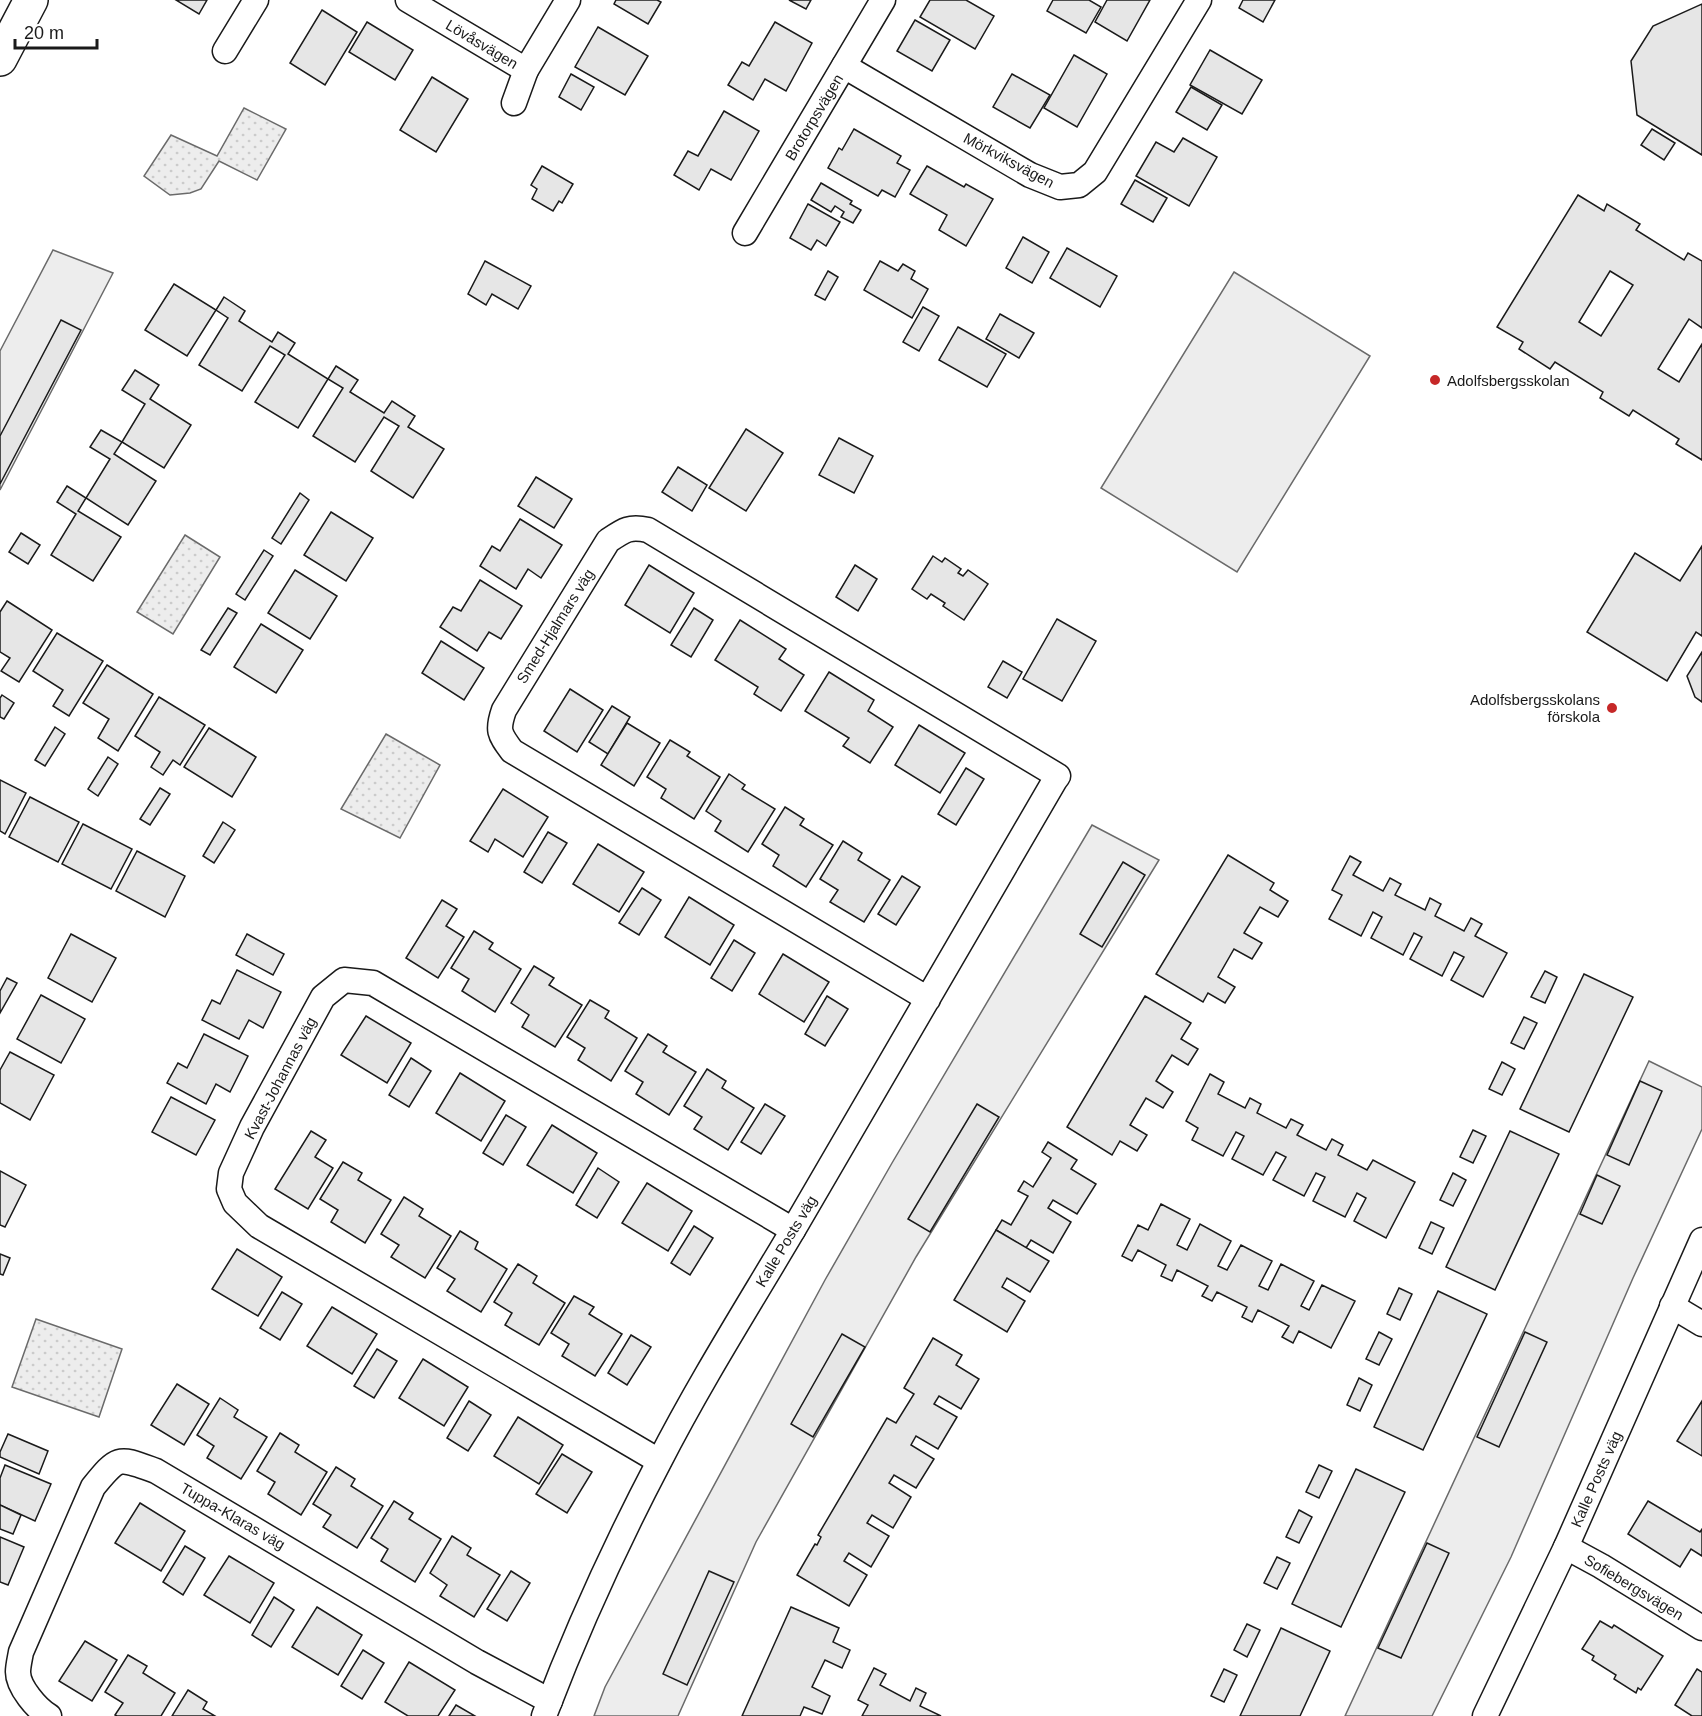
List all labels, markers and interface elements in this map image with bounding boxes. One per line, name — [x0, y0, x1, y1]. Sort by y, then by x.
scale bar — [15, 12, 98, 50]
street label: Lövåsvägen — [443, 16, 521, 72]
text: 20 m — [24, 23, 64, 43]
street label: Brotorpsvägen — [782, 71, 846, 163]
street label: Mörkviksvägen — [961, 129, 1057, 191]
place label: Adolfsbergsskolan — [1447, 372, 1570, 389]
marker: Adolfsbergsskolan — [1428, 373, 1442, 387]
street label: Smed-Hjalmars väg — [513, 566, 597, 686]
place label: Adolfsbergsskolans förskola — [1470, 691, 1601, 725]
marker: Adolfsbergsskolans förskola — [1605, 701, 1619, 715]
street label: Kvast-Johannas väg — [241, 1014, 319, 1142]
street label: Kalle Posts väg — [752, 1192, 820, 1290]
street label: Kalle Posts väg — [1567, 1428, 1625, 1530]
street label: Tuppa-Klaras väg — [178, 1479, 288, 1553]
street label: Sofiebergsvägen — [1581, 1551, 1687, 1623]

